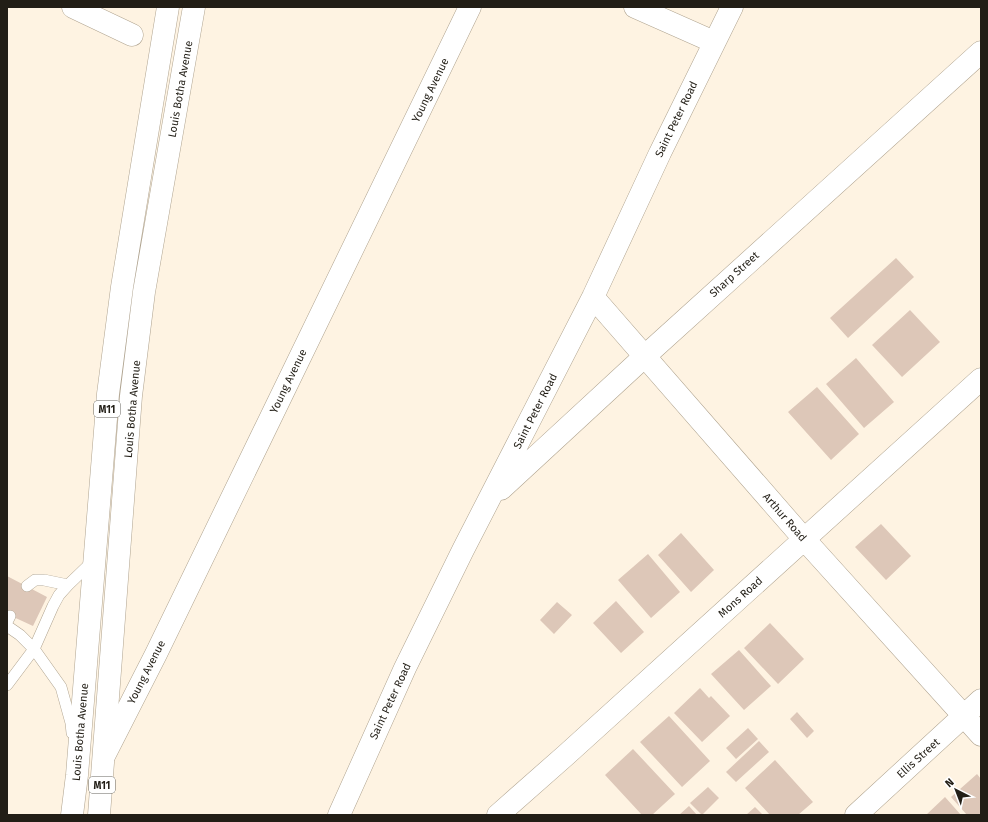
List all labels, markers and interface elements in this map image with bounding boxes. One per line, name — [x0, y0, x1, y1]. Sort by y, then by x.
street label: Louis Botha Avenue — [166, 40, 195, 139]
street label: Young Avenue — [409, 56, 452, 124]
street label: Saint Peter Road — [652, 79, 700, 159]
street label: Sharp Street — [707, 249, 762, 300]
street label: Young Avenue — [267, 347, 310, 415]
street label: Louis Botha Avenue — [122, 360, 143, 458]
street label: Saint Peter Road — [511, 371, 560, 451]
road number: M11 — [94, 401, 120, 417]
street label: Arthur Road — [760, 490, 809, 544]
street label: Mons Road — [716, 574, 765, 621]
street label: Young Avenue — [125, 638, 168, 706]
street label: Saint Peter Road — [367, 661, 414, 741]
street label: Louis Botha Avenue — [70, 683, 91, 781]
street label: Ellis Street — [894, 736, 942, 781]
north arrow — [936, 770, 976, 810]
text: N — [943, 776, 957, 790]
road number: M11 — [89, 777, 115, 793]

